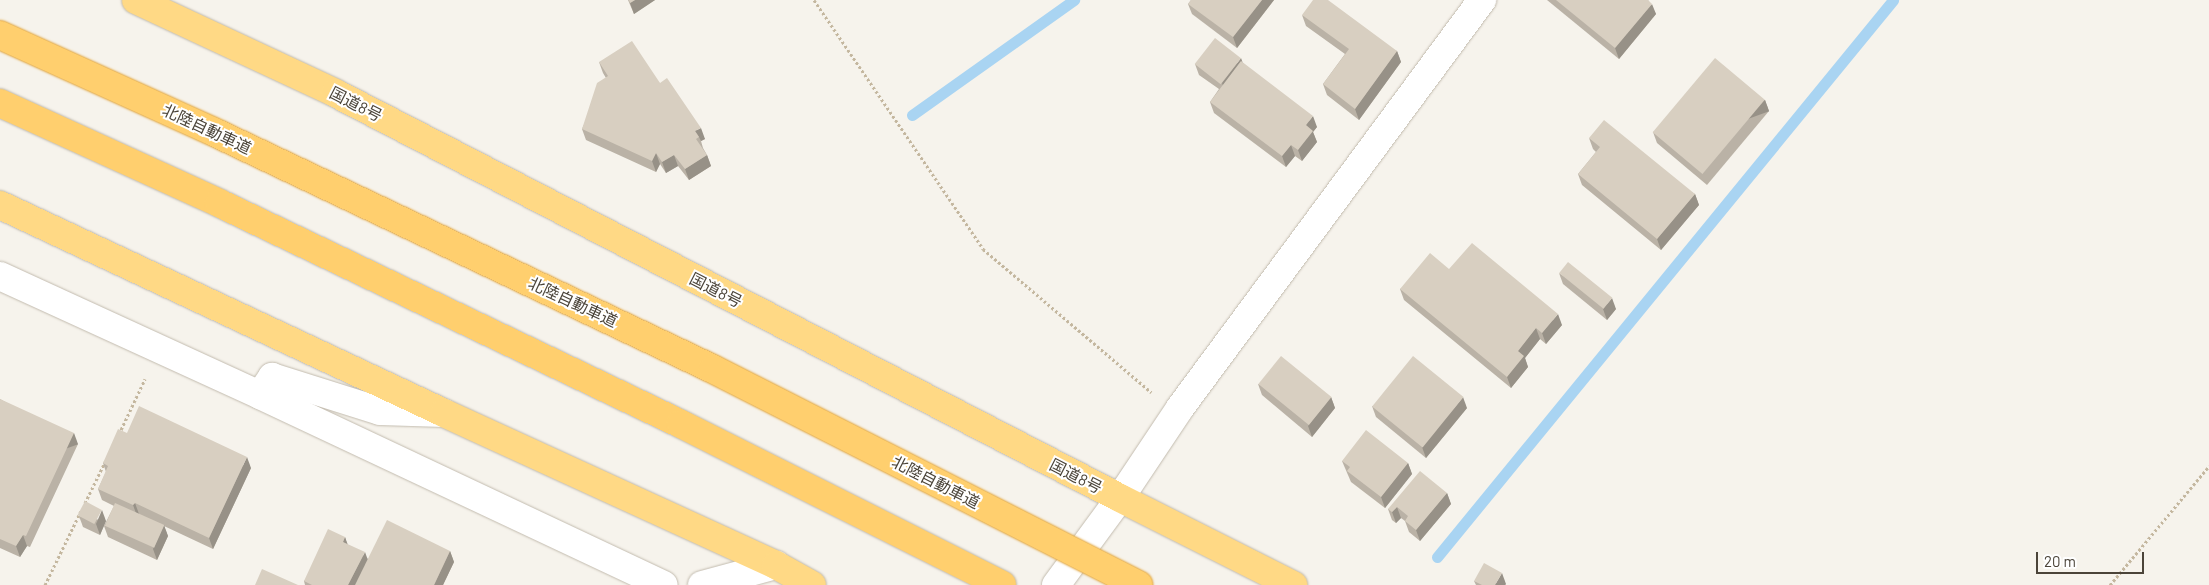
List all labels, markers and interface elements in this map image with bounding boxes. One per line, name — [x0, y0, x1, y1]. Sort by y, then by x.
street label: 国道8号 — [327, 83, 385, 125]
street label: 北陸自動車道 — [159, 100, 255, 158]
street label: 国道8号 — [687, 269, 745, 311]
street label: 北陸自動車道 — [525, 273, 621, 331]
street label: 北陸自動車道 — [889, 452, 983, 512]
street label: 国道8号 — [1047, 455, 1105, 497]
scale bar — [2039, 542, 2146, 574]
text: 20 m — [2044, 552, 2076, 570]

